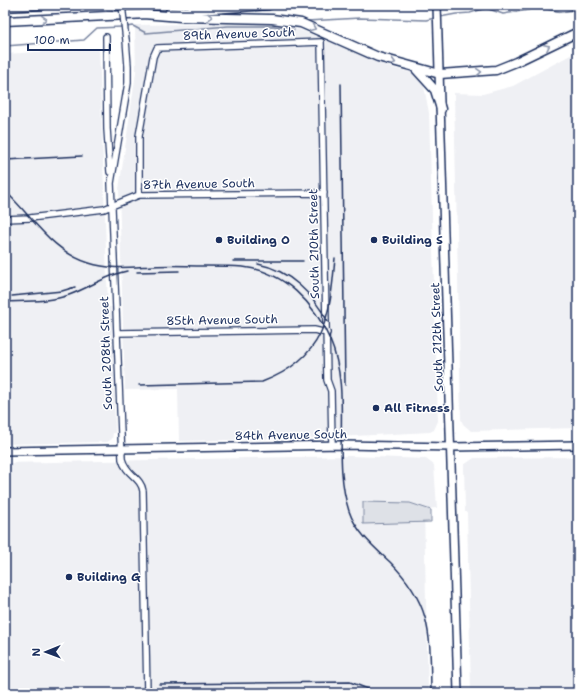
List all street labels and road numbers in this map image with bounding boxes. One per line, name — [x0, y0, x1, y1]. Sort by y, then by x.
street label: 89th Avenue South — [183, 24, 295, 44]
street label: 87th Avenue South — [143, 175, 255, 193]
street label: South 210th Street — [305, 189, 323, 299]
street label: South 212th Street — [427, 282, 447, 392]
street label: South 208th Street — [96, 296, 116, 410]
street label: 85th Avenue South — [166, 311, 278, 329]
street label: 84th Avenue South — [235, 426, 347, 444]

